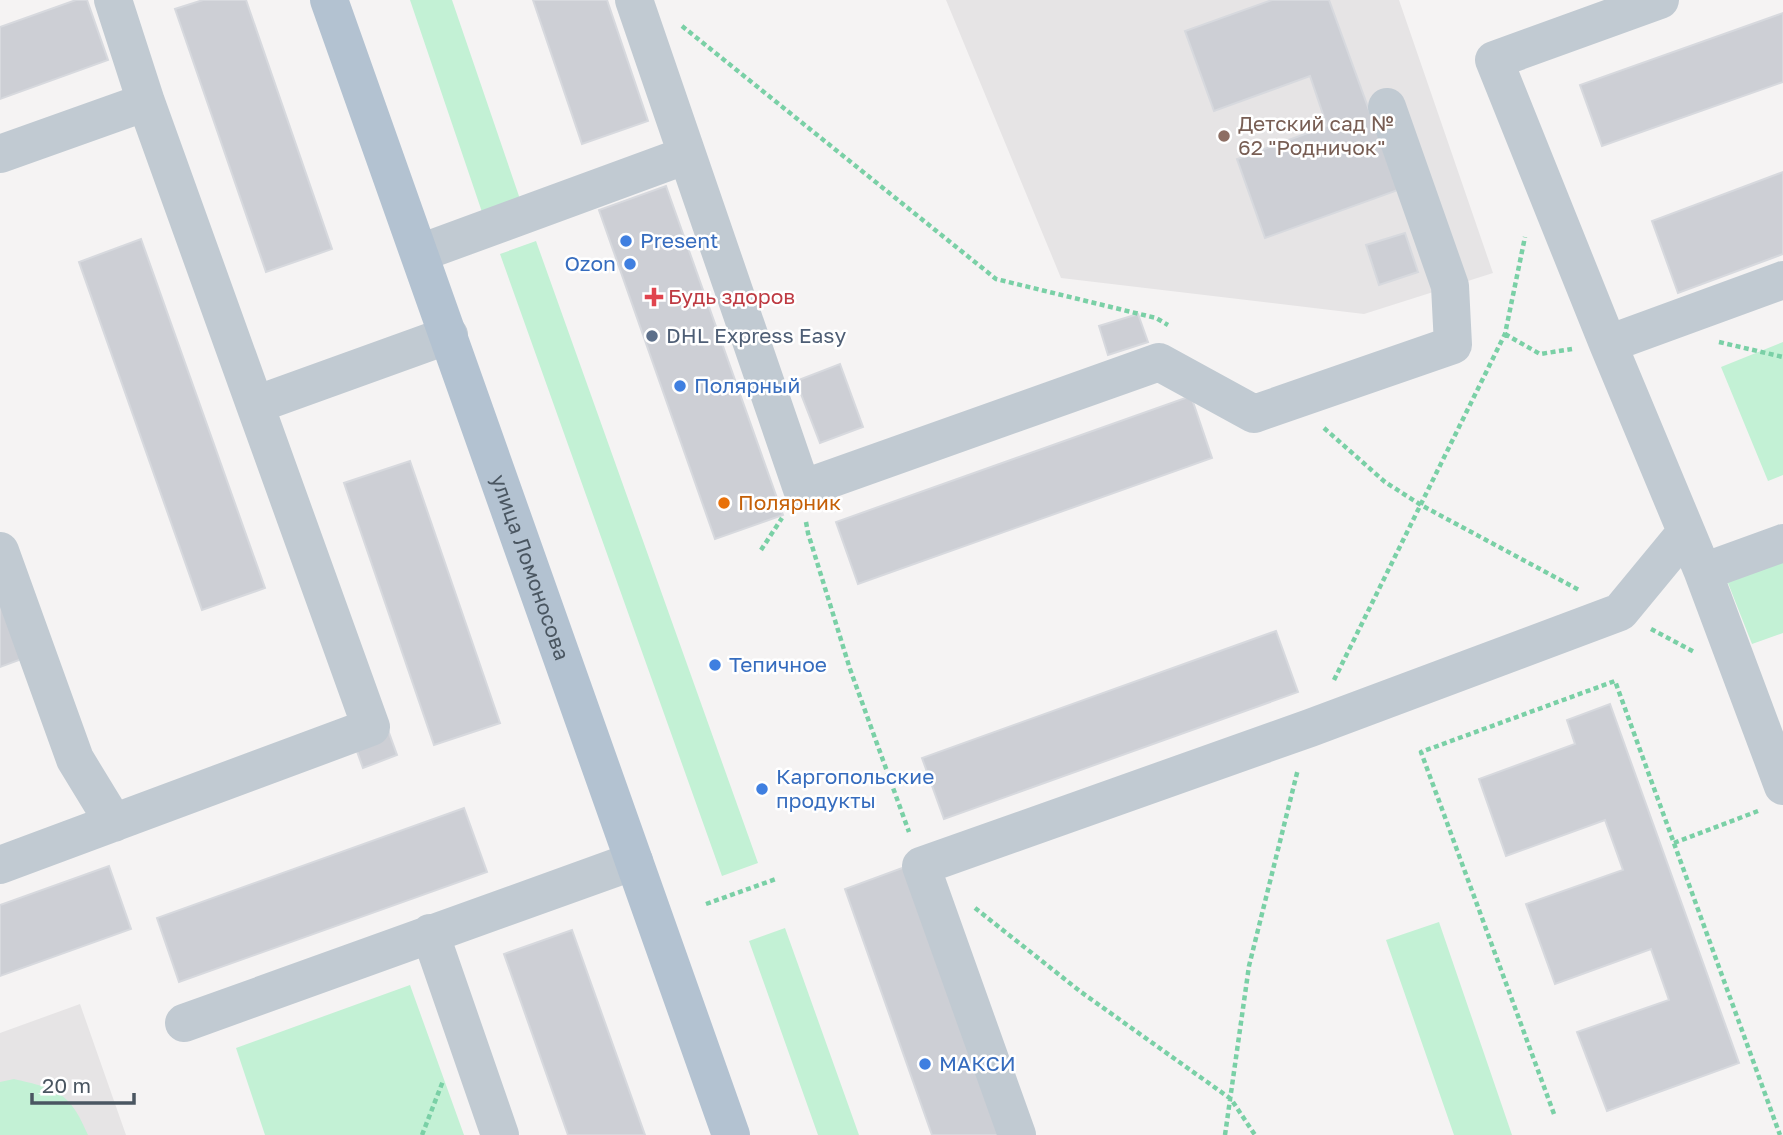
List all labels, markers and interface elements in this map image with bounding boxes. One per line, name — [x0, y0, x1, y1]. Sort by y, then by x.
place label: Детский сад № 62 "Родничок" — [1238, 110, 1394, 160]
marker: Детский сад № 62 "Родничок" — [1216, 128, 1232, 144]
place label: Present — [640, 227, 718, 253]
marker: Present — [618, 233, 634, 249]
place label: Ozon — [564, 250, 616, 276]
marker: Ozon — [622, 256, 638, 272]
place label: Будь здоров — [668, 283, 795, 309]
marker: Будь здоров — [646, 289, 662, 305]
place label: DHL Express Easy — [666, 322, 846, 348]
marker: DHL Express Easy — [644, 328, 660, 344]
place label: Полярный — [694, 372, 800, 398]
marker: Полярный — [672, 378, 688, 394]
street label: улица Ломоносова — [486, 471, 576, 664]
place label: Полярник — [738, 489, 841, 515]
marker: Полярник — [716, 495, 732, 511]
place label: Тепичное — [729, 651, 827, 677]
marker: Тепичное — [707, 657, 723, 673]
place label: Каргопольские продукты — [776, 763, 934, 813]
marker: Каргопольские продукты — [754, 781, 770, 797]
place label: МАКСИ — [939, 1050, 1016, 1076]
marker: МАКСИ — [917, 1056, 933, 1072]
scale bar — [32, 1062, 133, 1106]
text: 20 m — [42, 1072, 91, 1098]

